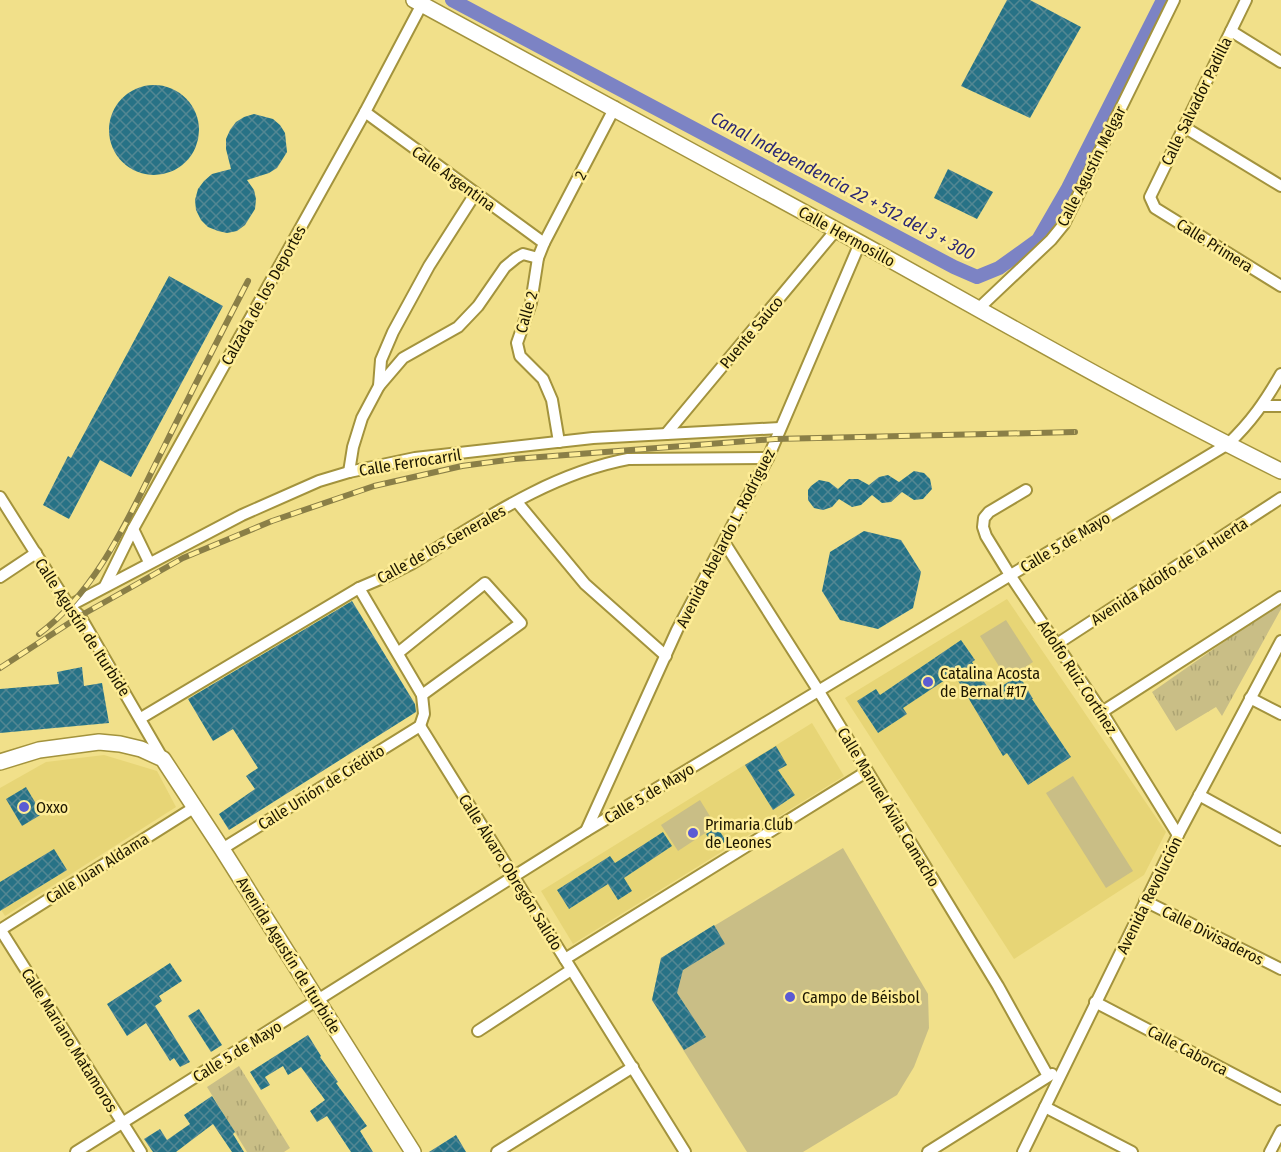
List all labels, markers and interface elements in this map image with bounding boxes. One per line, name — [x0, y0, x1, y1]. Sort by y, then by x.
street label: Calle Salvador Padilla — [1157, 34, 1236, 169]
street label: Calle Agustín Melgar — [1053, 103, 1130, 229]
water label: Canal Independencia 22 + 512 del 3 + 300 — [707, 107, 979, 265]
street label: Calle Argentina — [408, 142, 499, 215]
street label: 2 — [570, 168, 590, 183]
street label: Calle Hermosillo — [795, 202, 898, 271]
street label: Calle Primera — [1173, 214, 1257, 276]
street label: Calzada de los Deportes — [217, 222, 310, 369]
street label: Calle 2 — [511, 289, 542, 335]
street label: Puente Saúco — [716, 292, 787, 372]
street label: Calle Ferrocarril — [358, 445, 462, 480]
street label: Avenida Abelardo L. Rodríguez — [672, 446, 779, 631]
street label: Calle de los Generales — [374, 501, 509, 588]
street label: Calle 5 de Mayo — [1017, 508, 1114, 577]
street label: Avenida Adolfo de la Huerta — [1087, 514, 1251, 629]
street label: Calle Agustín de Iturbide — [31, 555, 134, 700]
street label: Adolfo Ruiz Cortínez — [1034, 617, 1121, 738]
place label: Catalina Acosta de Bernal #17 — [940, 664, 1040, 701]
marker: Catalina Acosta de Bernal #17 — [921, 675, 935, 689]
street label: Calle Manuel Ávila Camacho — [833, 724, 944, 890]
street label: Calle Unión de Crédito — [255, 741, 388, 834]
street label: Calle 5 de Mayo — [601, 759, 698, 828]
street label: Calle Álvaro Obregón Salido — [455, 791, 566, 954]
place label: Oxxo — [36, 798, 68, 817]
marker: Oxxo — [17, 800, 31, 814]
place label: Primaria Club de Leones — [705, 815, 793, 852]
marker: Primaria Club de Leones — [686, 826, 700, 840]
street label: Calle Juan Aldama — [42, 829, 152, 908]
street label: Avenida Revolución — [1113, 833, 1186, 957]
street label: Avenida Agustín de Iturbide — [233, 873, 345, 1037]
street label: Calle Divisaderos — [1159, 902, 1267, 969]
street label: Calle Mariano Matamoros — [17, 965, 122, 1116]
place label: Campo de Béisbol — [802, 988, 920, 1007]
marker: Campo de Béisbol — [783, 990, 797, 1004]
street label: Calle 5 de Mayo — [189, 1016, 285, 1086]
street label: Calle Caborca — [1144, 1021, 1231, 1080]

